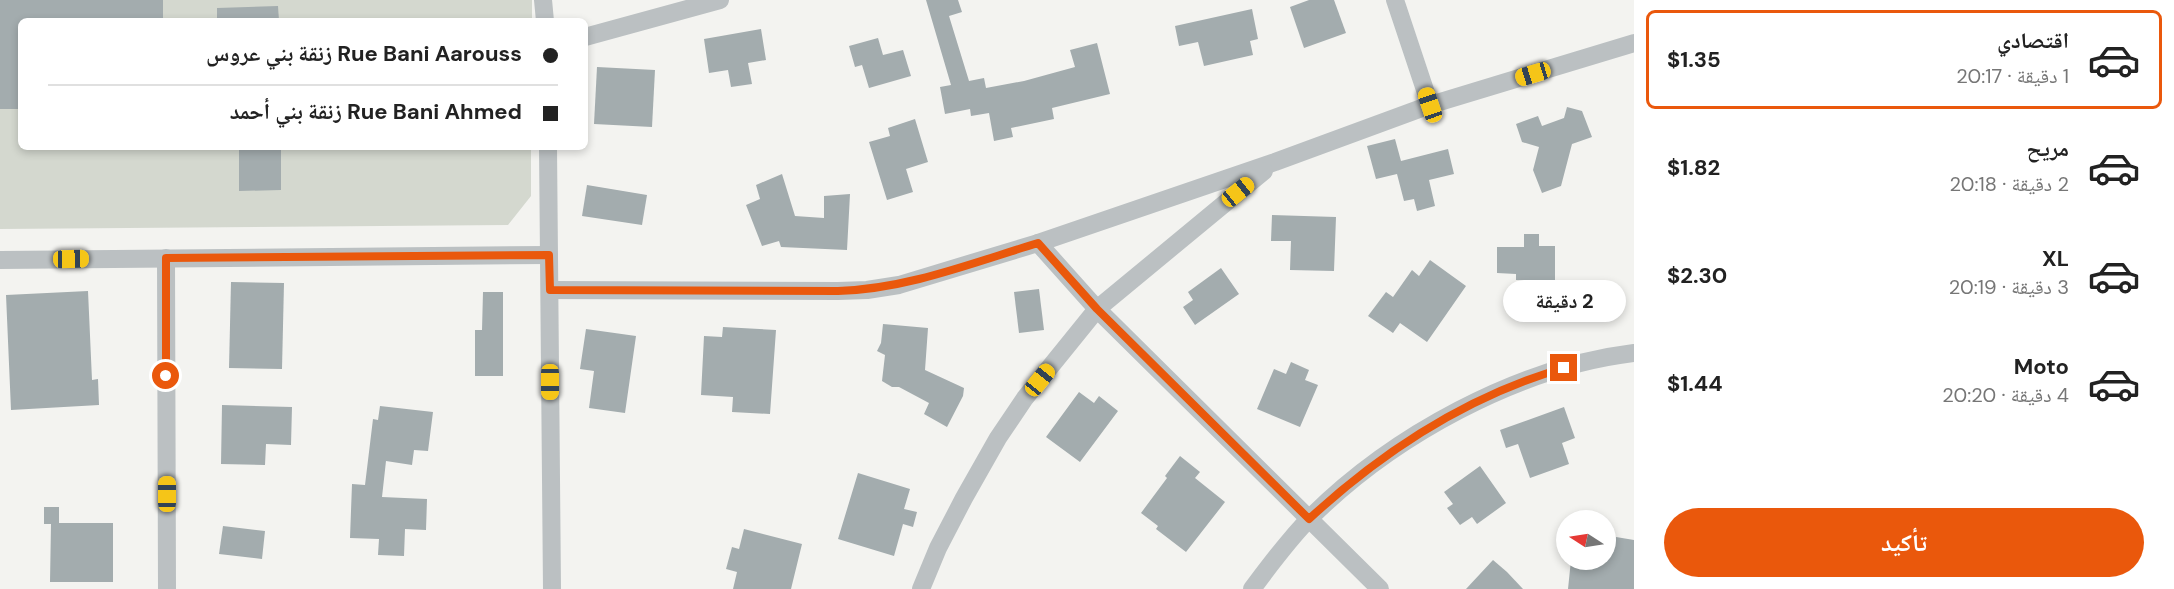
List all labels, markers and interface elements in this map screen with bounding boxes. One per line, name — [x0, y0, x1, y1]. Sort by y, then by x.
text: اقتصادي — [1997, 26, 2069, 55]
icon: car — [2087, 33, 2141, 87]
text: Rue Bani Aarouss زنقة بني عروس — [206, 39, 522, 68]
text: $1.35 — [1667, 45, 1721, 74]
car — [1513, 60, 1553, 88]
text: 1 دقيقة · 20:17 — [1956, 63, 2069, 89]
car — [1416, 85, 1444, 125]
text: Rue Bani Ahmed زنقة بني أحمد — [230, 97, 522, 126]
text: مريح — [2026, 134, 2069, 163]
icon: car — [2087, 141, 2141, 195]
text: $1.82 — [1667, 153, 1720, 182]
text: 2 دقيقة · 20:18 — [1949, 171, 2069, 197]
car — [1218, 174, 1258, 210]
text: XL — [2042, 244, 2069, 273]
icon: car — [2087, 249, 2141, 303]
car — [53, 250, 89, 268]
text: $2.30 — [1667, 261, 1727, 290]
text: 3 دقيقة · 20:19 — [1949, 274, 2069, 300]
callout: 2 دقيقة — [1502, 281, 1626, 323]
text: 2 دقيقة — [1535, 288, 1594, 314]
text: Moto — [2014, 352, 2069, 381]
route end — [1550, 354, 1577, 381]
icon: car — [2087, 357, 2141, 411]
car — [1022, 360, 1058, 400]
route start — [152, 362, 179, 389]
car — [541, 364, 559, 400]
text: $1.44 — [1667, 369, 1722, 398]
text: 4 دقيقة · 20:20 — [1942, 382, 2069, 408]
car — [158, 476, 176, 512]
button: تأكيد — [1664, 508, 2144, 577]
north arrow — [1556, 510, 1616, 570]
map controls — [1556, 510, 1616, 570]

